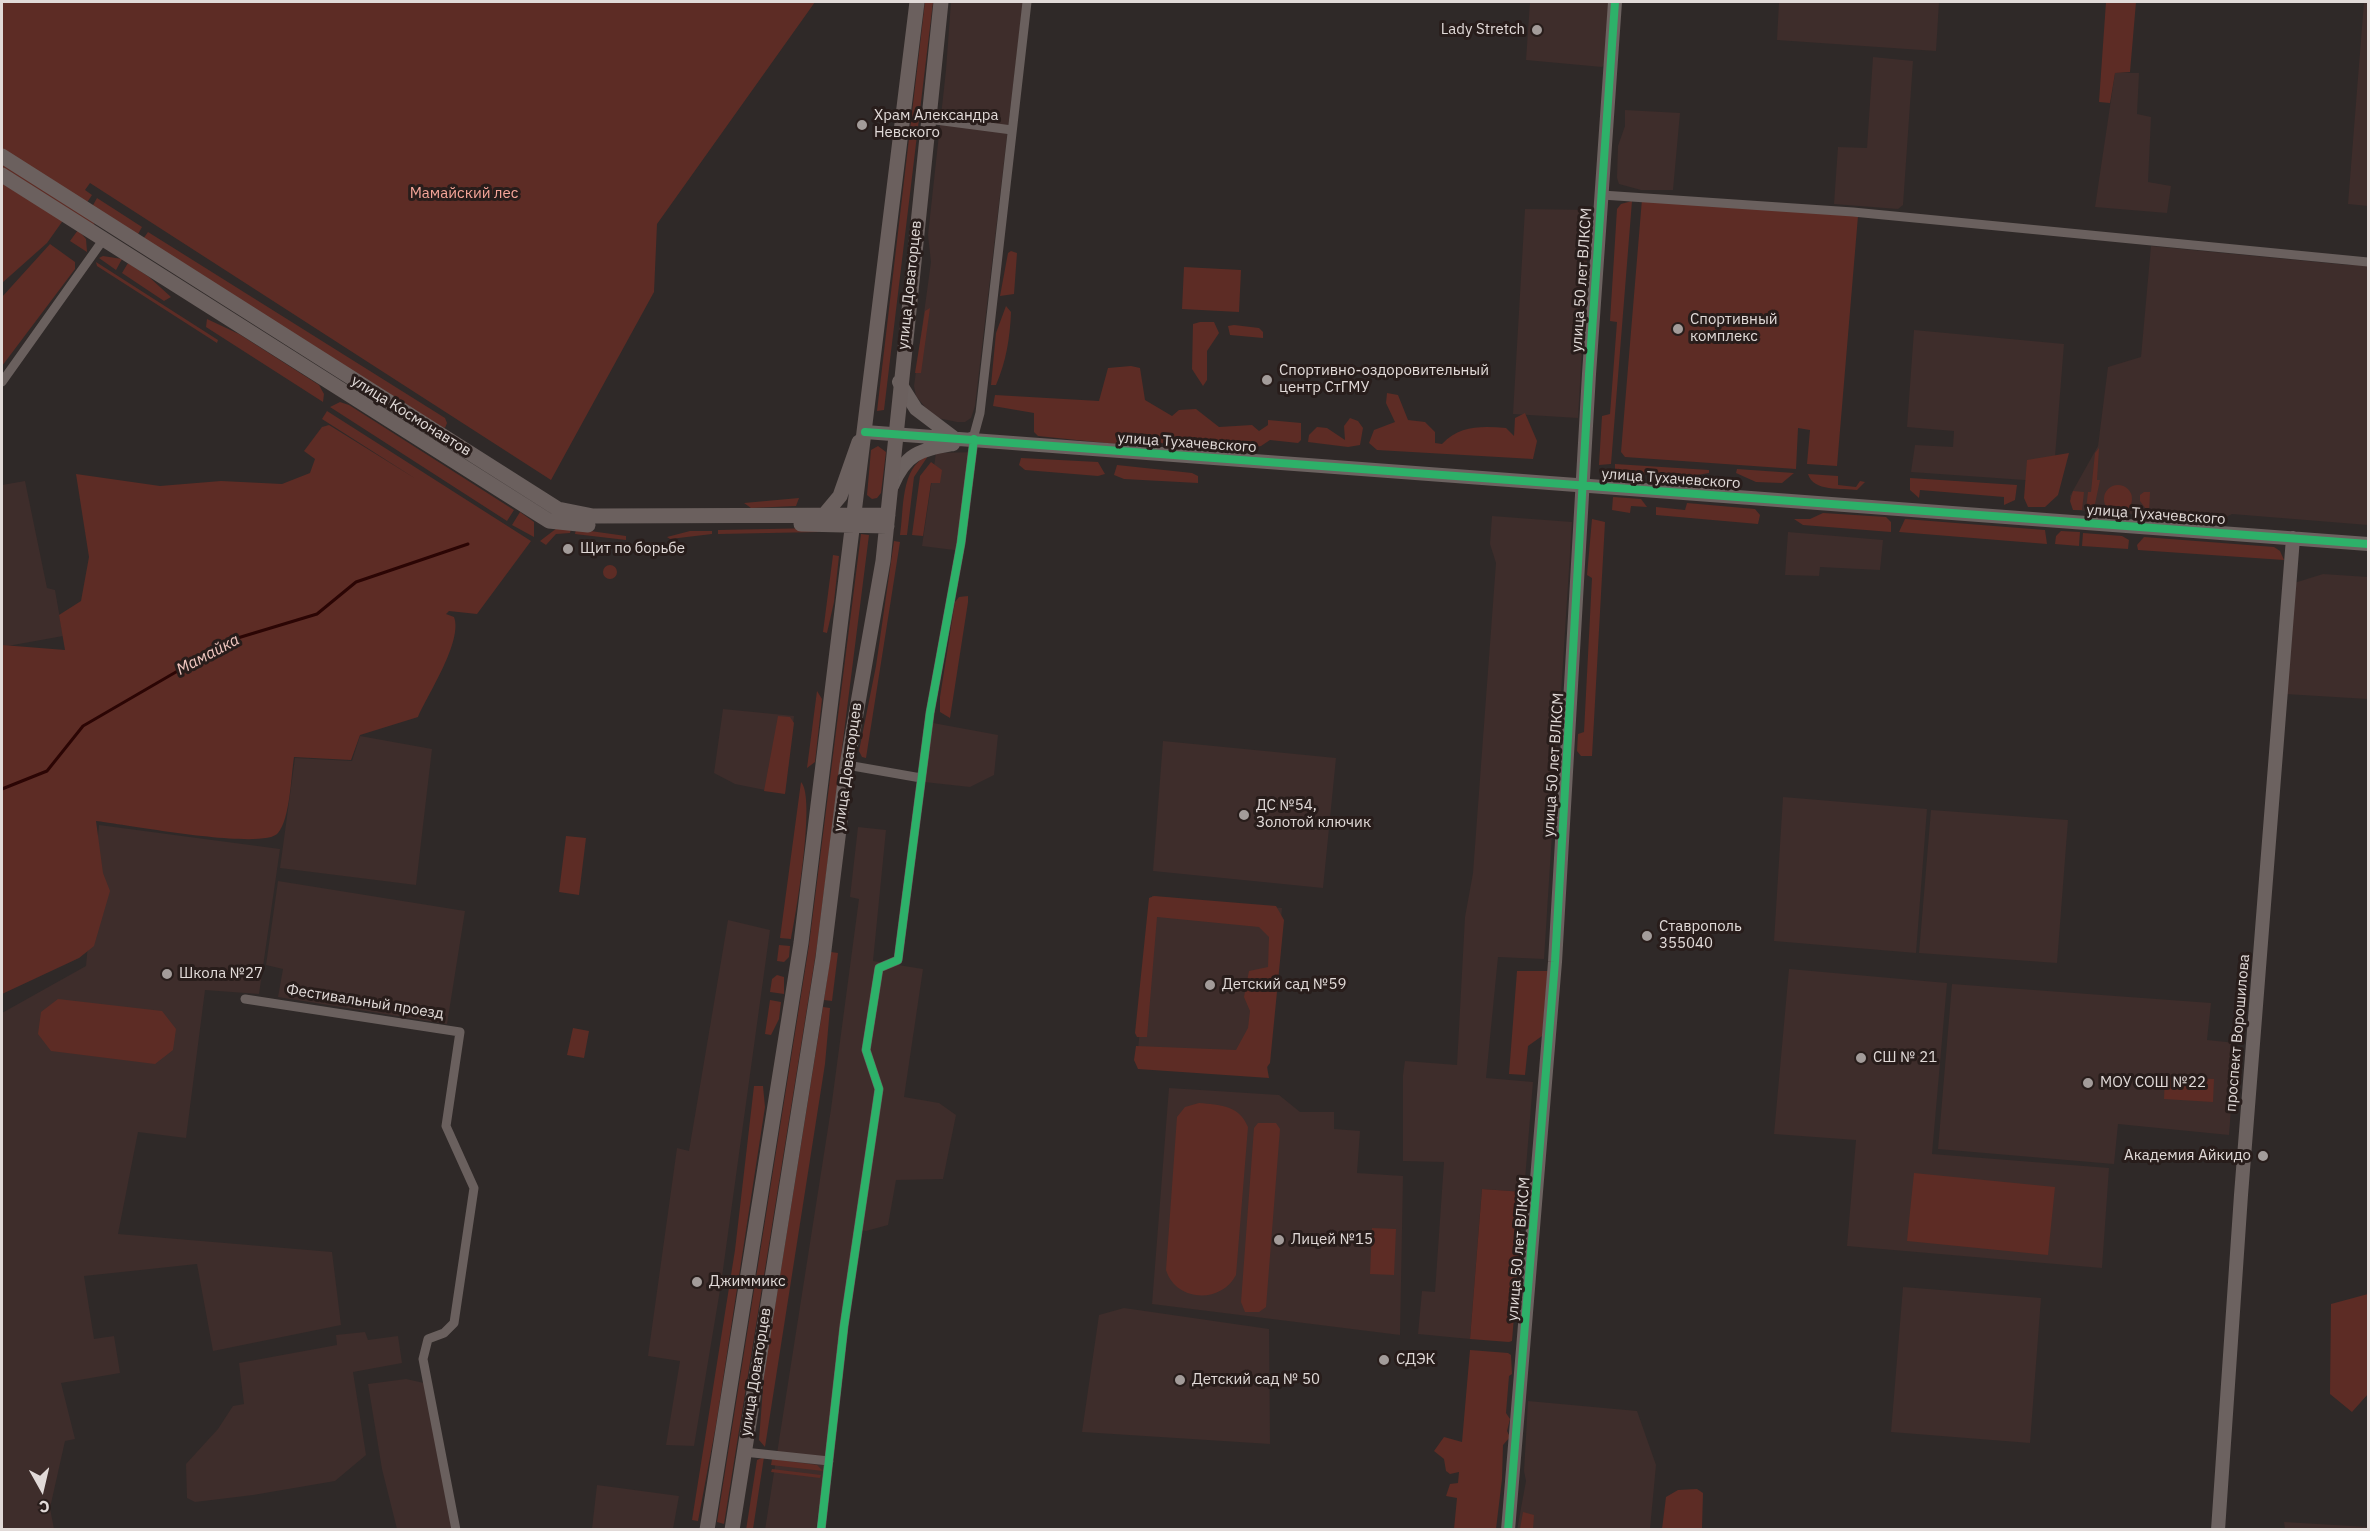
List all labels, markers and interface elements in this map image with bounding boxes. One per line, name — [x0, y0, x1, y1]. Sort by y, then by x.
place label: Lady Stretch — [1441, 21, 1525, 39]
marker: Lady Stretch — [1530, 23, 1544, 37]
place label: Храм Александра Невского — [874, 107, 998, 142]
marker: Храм Александра Невского — [855, 118, 869, 132]
park label: Мамайский лес — [410, 185, 518, 203]
street label: улица 50 лет ВЛКСМ — [1568, 207, 1596, 353]
street label: улица Доваторцев — [894, 219, 926, 351]
place label: Спортивный комплекс — [1690, 311, 1778, 346]
marker: Спортивный комплекс — [1671, 322, 1685, 336]
place label: Спортивно-оздоровительный центр СтГМУ — [1279, 362, 1489, 397]
street label: улица Космонавтов — [348, 372, 474, 460]
marker: Спортивно-оздоровительный центр СтГМУ — [1260, 373, 1274, 387]
street label: улица Тухачевского — [1117, 429, 1257, 457]
street label: улица Тухачевского — [1601, 465, 1741, 493]
street label: улица Тухачевского — [2086, 501, 2226, 529]
place label: Щит по борьбе — [580, 540, 685, 558]
marker: Щит по борьбе — [561, 542, 575, 556]
water label: Мамайка — [173, 630, 243, 680]
street label: улица 50 лет ВЛКСМ — [1540, 692, 1568, 838]
street label: улица Доваторцев — [830, 701, 866, 833]
place label: ДС №54, Золотой ключик — [1256, 797, 1371, 832]
marker: ДС №54, Золотой ключик — [1237, 808, 1251, 822]
place label: Ставрополь 355040 — [1659, 918, 1742, 953]
marker: Ставрополь 355040 — [1640, 929, 1654, 943]
street label: проспект Ворошилова — [2222, 953, 2254, 1113]
place label: Школа №27 — [179, 965, 263, 983]
marker: Школа №27 — [160, 967, 174, 981]
place label: Детский сад №59 — [1222, 976, 1347, 994]
marker: Детский сад №59 — [1203, 978, 1217, 992]
street label: Фестивальный проезд — [285, 981, 445, 1023]
place label: СШ № 21 — [1873, 1049, 1937, 1067]
marker: СШ № 21 — [1854, 1051, 1868, 1065]
place label: МОУ СОШ №22 — [2100, 1074, 2206, 1092]
marker: МОУ СОШ №22 — [2081, 1076, 2095, 1090]
place label: Академия Айкидо — [2124, 1147, 2251, 1165]
marker: Академия Айкидо — [2256, 1149, 2270, 1163]
street label: улица 50 лет ВЛКСМ — [1504, 1176, 1534, 1322]
place label: Лицей №15 — [1291, 1231, 1373, 1249]
marker: Лицей №15 — [1272, 1233, 1286, 1247]
place label: Джиммикс — [709, 1273, 786, 1291]
marker: Джиммикс — [690, 1275, 704, 1289]
street label: улица Доваторцев — [737, 1306, 775, 1438]
place label: СДЭК — [1396, 1351, 1436, 1369]
marker: СДЭК — [1377, 1353, 1391, 1367]
place label: Детский сад № 50 — [1192, 1371, 1320, 1389]
marker: Детский сад № 50 — [1173, 1373, 1187, 1387]
north arrow — [12, 1459, 72, 1519]
text: С — [38, 1496, 51, 1517]

